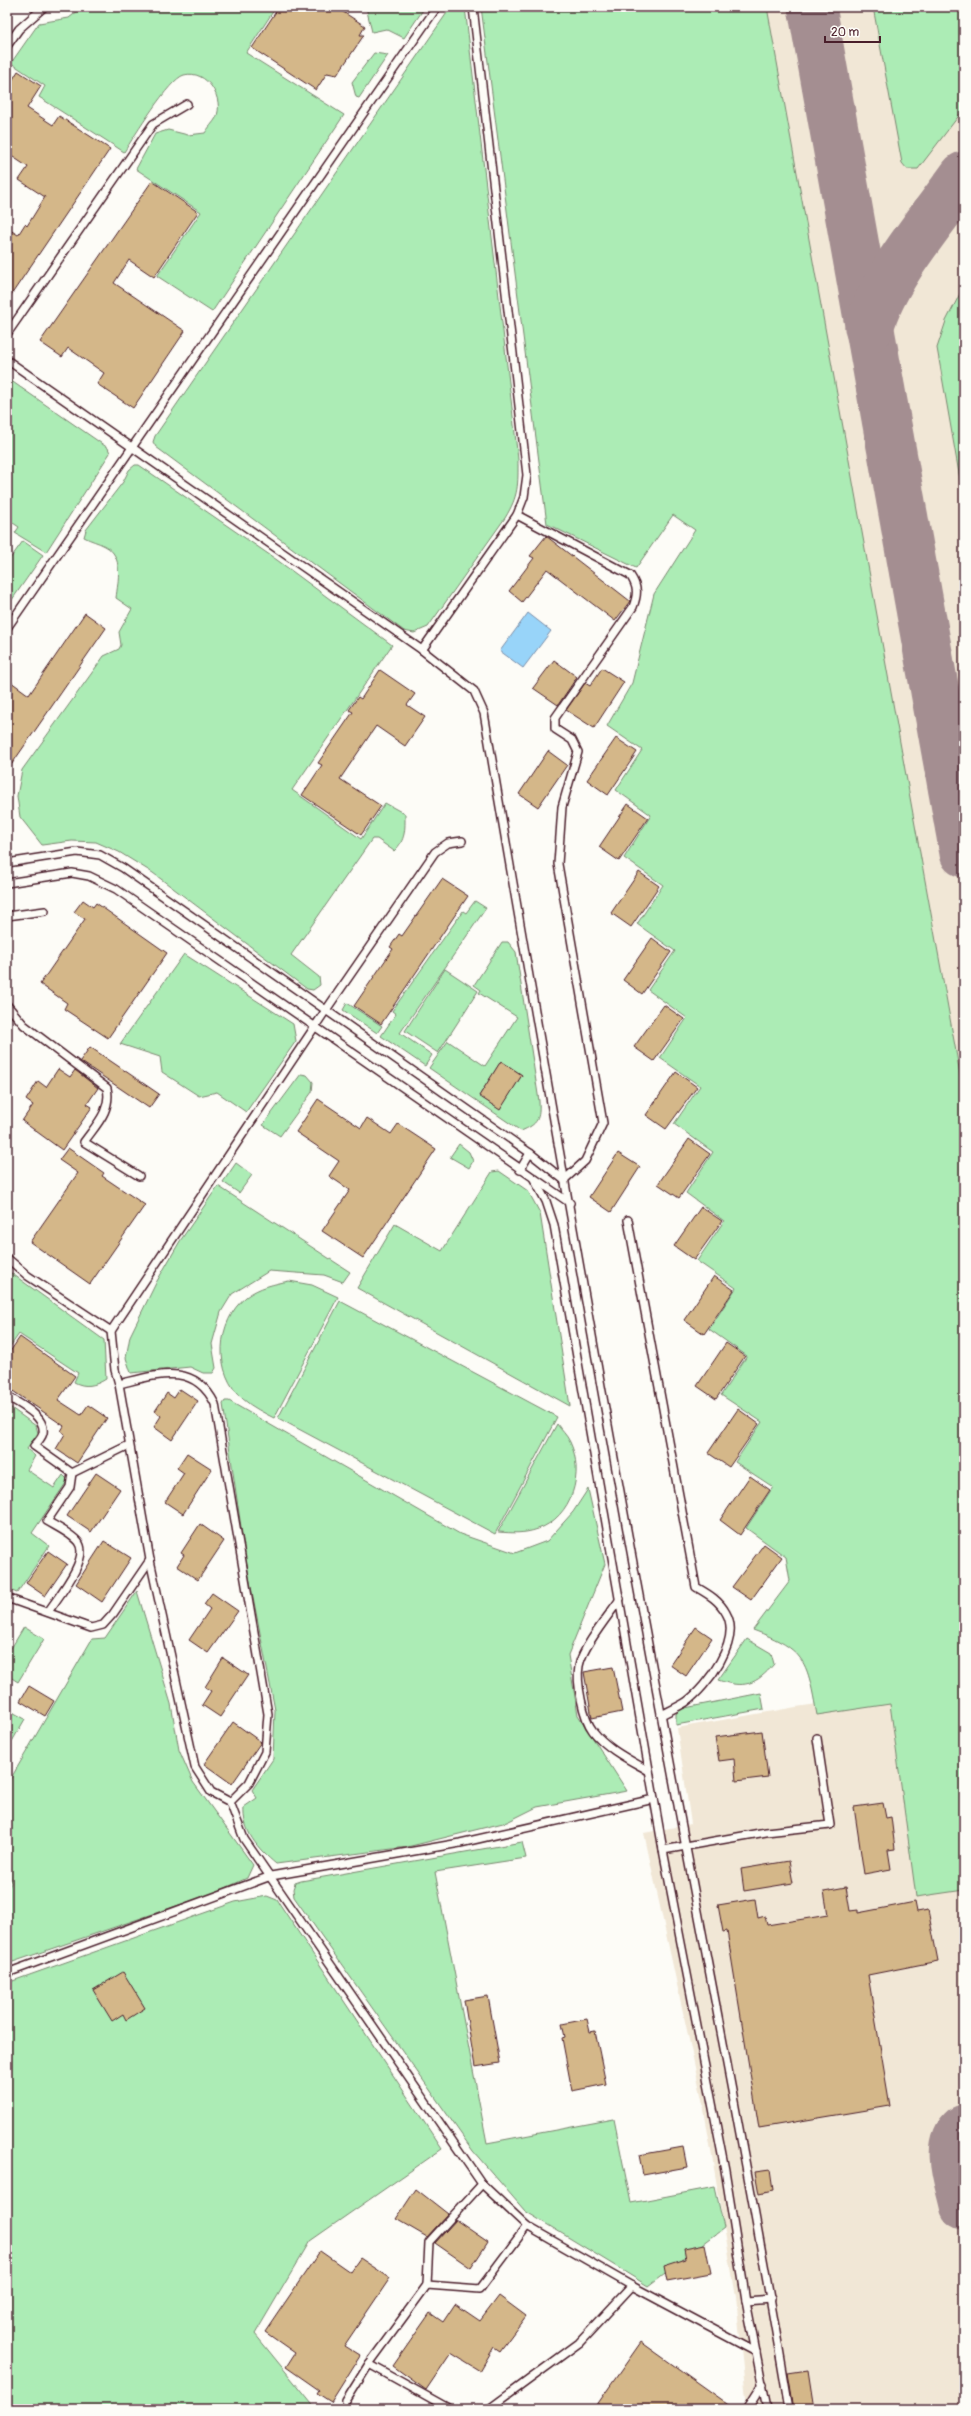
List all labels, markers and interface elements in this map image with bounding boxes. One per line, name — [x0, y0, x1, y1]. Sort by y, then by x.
scale bar — [825, 18, 880, 44]
text: 20 m — [831, 25, 860, 40]

